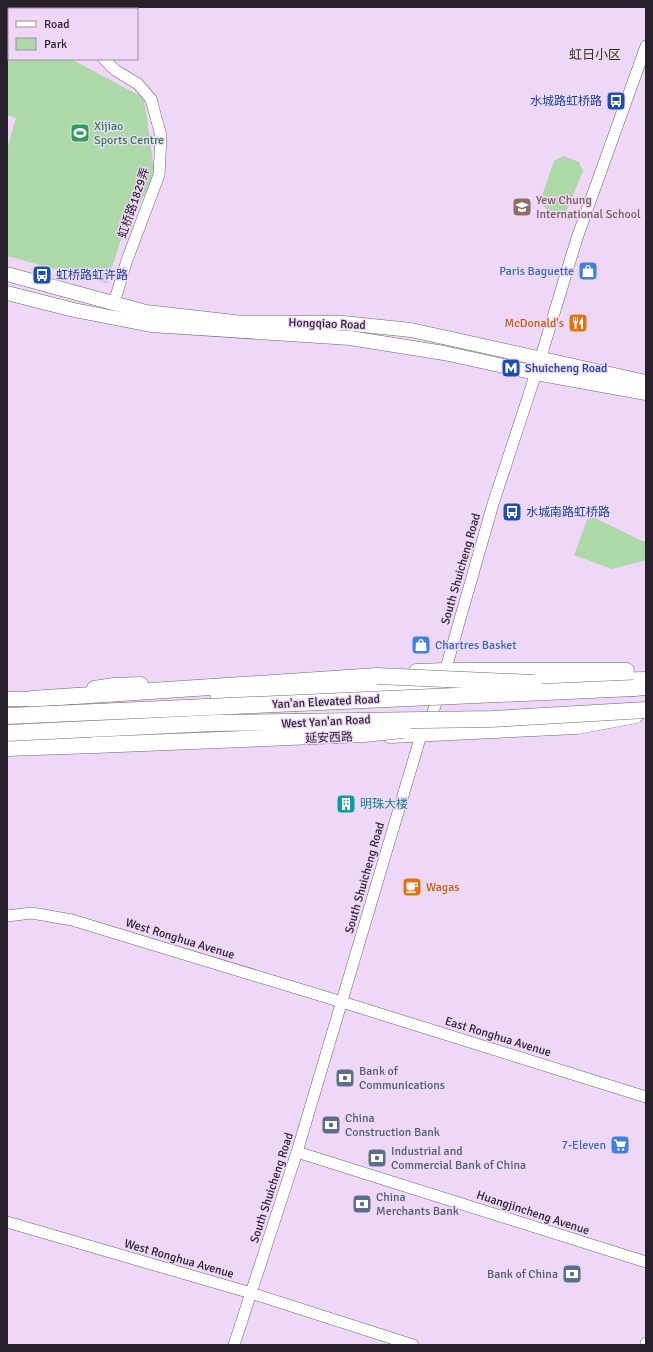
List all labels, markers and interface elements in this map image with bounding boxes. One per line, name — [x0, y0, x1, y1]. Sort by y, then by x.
legend — [8, 8, 138, 60]
text: Road — [44, 17, 70, 32]
text: Park — [44, 37, 67, 52]
district label: 虹日小区 — [569, 47, 621, 63]
bus stop icon: 水城路虹桥路 — [605, 90, 627, 112]
place label: 水城路虹桥路 — [530, 94, 602, 109]
place label: Xijiao Sports Centre — [94, 119, 164, 148]
sports icon: Xijiao Sports Centre — [69, 122, 91, 144]
street label: 虹桥路1829弄 — [115, 166, 153, 240]
place label: Yew Chung International School — [536, 193, 641, 222]
school or university icon: Yew Chung International School — [511, 196, 533, 218]
shop icon: Paris Baguette — [577, 260, 599, 282]
bus stop icon: 虹桥路虹许路 — [31, 264, 53, 286]
place label: Paris Baguette — [499, 264, 574, 279]
place label: 虹桥路虹许路 — [56, 268, 128, 283]
restaurant icon: McDonald's — [567, 312, 589, 334]
street label: Hongqiao Road — [288, 315, 366, 333]
place label: McDonald's — [504, 316, 564, 331]
metro station icon: Shuicheng Road — [500, 357, 522, 379]
place label: Shuicheng Road — [525, 361, 607, 376]
bus stop icon: 水城南路虹桥路 — [501, 501, 523, 523]
place label: 水城南路虹桥路 — [526, 505, 610, 520]
street label: South Shuicheng Road — [438, 512, 484, 626]
shop icon: Chartres Basket — [410, 634, 432, 656]
place label: Chartres Basket — [435, 638, 516, 653]
street label: Yan'an Elevated Road — [272, 692, 380, 712]
street label: West Yan'an Road — [281, 712, 371, 732]
street label: 延安西路 — [305, 730, 353, 746]
building icon: 明珠大楼 — [335, 793, 357, 815]
place label: 明珠大楼 — [360, 797, 408, 812]
street label: South Shuicheng Road — [342, 821, 388, 935]
cafe icon: Wagas — [401, 876, 423, 898]
place label: Wagas — [426, 880, 459, 895]
street label: West Ronghua Avenue — [124, 915, 236, 963]
street label: East Ronghua Avenue — [443, 1014, 553, 1060]
place label: Bank of Communications — [359, 1064, 445, 1093]
bank icon: Bank of Communications — [334, 1067, 356, 1089]
place label: China Construction Bank — [345, 1111, 440, 1140]
bank icon: China Construction Bank — [320, 1114, 342, 1136]
street label: South Shuicheng Road — [247, 1131, 297, 1245]
supermarket icon: 7-Eleven — [609, 1134, 631, 1156]
place label: 7-Eleven — [561, 1138, 606, 1153]
place label: Industrial and Commercial Bank of China — [391, 1144, 526, 1173]
bank icon: Industrial and Commercial Bank of China — [366, 1147, 388, 1169]
street label: Huangjincheng Avenue — [475, 1188, 591, 1238]
place label: China Merchants Bank — [376, 1190, 459, 1219]
bank icon: China Merchants Bank — [351, 1193, 373, 1215]
street label: West Ronghua Avenue — [122, 1236, 236, 1282]
bank icon: Bank of China — [561, 1263, 583, 1285]
place label: Bank of China — [487, 1267, 558, 1282]

